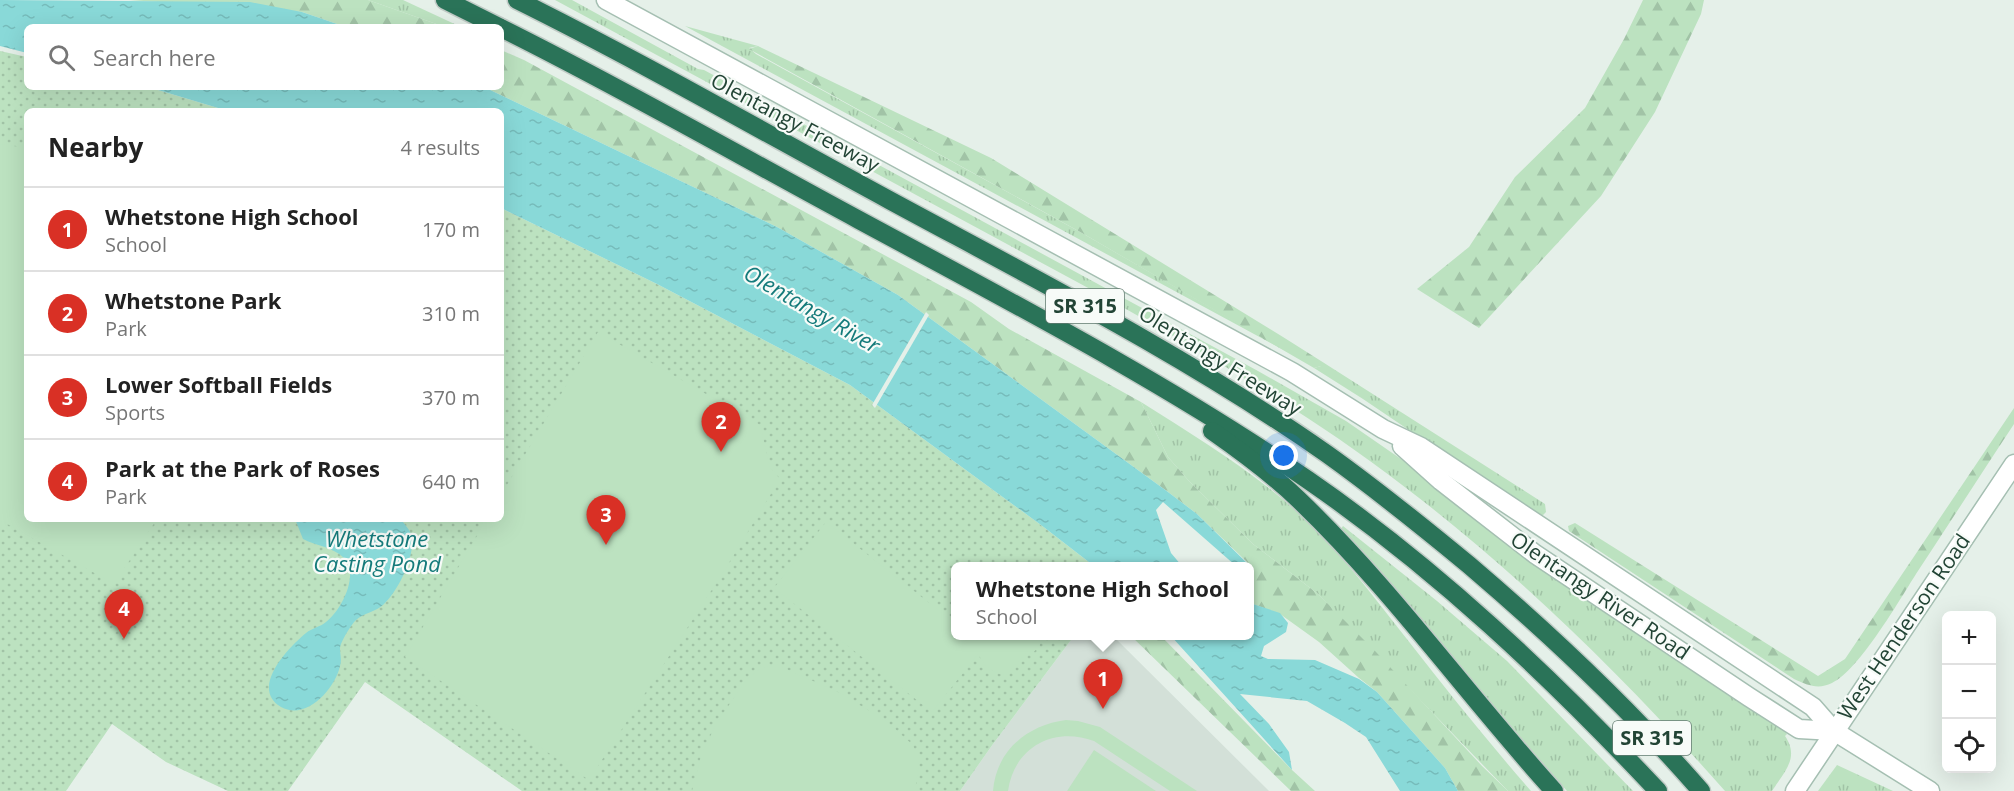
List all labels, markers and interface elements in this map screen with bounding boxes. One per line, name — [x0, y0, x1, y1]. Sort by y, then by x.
search box — [24, 24, 504, 90]
icon: search — [45, 41, 78, 74]
text: Search here — [93, 42, 216, 72]
street label: Olentangy Freeway — [706, 66, 885, 179]
text: Nearby — [48, 129, 143, 165]
text: 4 results — [400, 134, 480, 161]
text: Whetstone High School — [105, 201, 359, 231]
text: 1 — [62, 216, 73, 243]
text: 170 m — [422, 216, 480, 243]
text: School — [105, 231, 167, 258]
water label: Olentangy River — [739, 257, 887, 360]
text: Whetstone Park — [105, 285, 281, 315]
road number: SR 315 — [1046, 289, 1124, 323]
street label: Olentangy Freeway — [1134, 299, 1308, 422]
text: 2 — [62, 300, 73, 327]
text: 310 m — [422, 300, 480, 327]
text: Park — [105, 315, 147, 342]
text: Lower Softball Fields — [105, 369, 332, 399]
text: 3 — [62, 384, 73, 411]
text: 370 m — [422, 384, 480, 411]
text: Sports — [105, 399, 165, 426]
pin: 2 — [702, 402, 740, 452]
your location — [1269, 441, 1298, 470]
text: Park at the Park of Roses — [105, 453, 380, 483]
text: 4 — [62, 468, 73, 495]
text: 640 m — [422, 468, 480, 495]
text: Park — [105, 483, 147, 510]
pin: 3 — [586, 496, 626, 545]
water label: Whetstone Casting Pond — [313, 523, 442, 578]
street label: Olentangy River Road — [1506, 525, 1696, 666]
street label: West Henderson Road — [1830, 528, 1976, 725]
popup — [951, 562, 1254, 640]
text: Whetstone High School — [976, 573, 1229, 603]
pin: 4 — [104, 590, 144, 639]
text: School — [976, 603, 1038, 630]
map controls — [1942, 611, 1996, 773]
button: + — [1942, 611, 1996, 665]
pin: 1 — [1084, 660, 1122, 709]
button: − — [1942, 665, 1996, 719]
button: locate — [1942, 719, 1996, 773]
road number: SR 315 — [1613, 721, 1691, 755]

